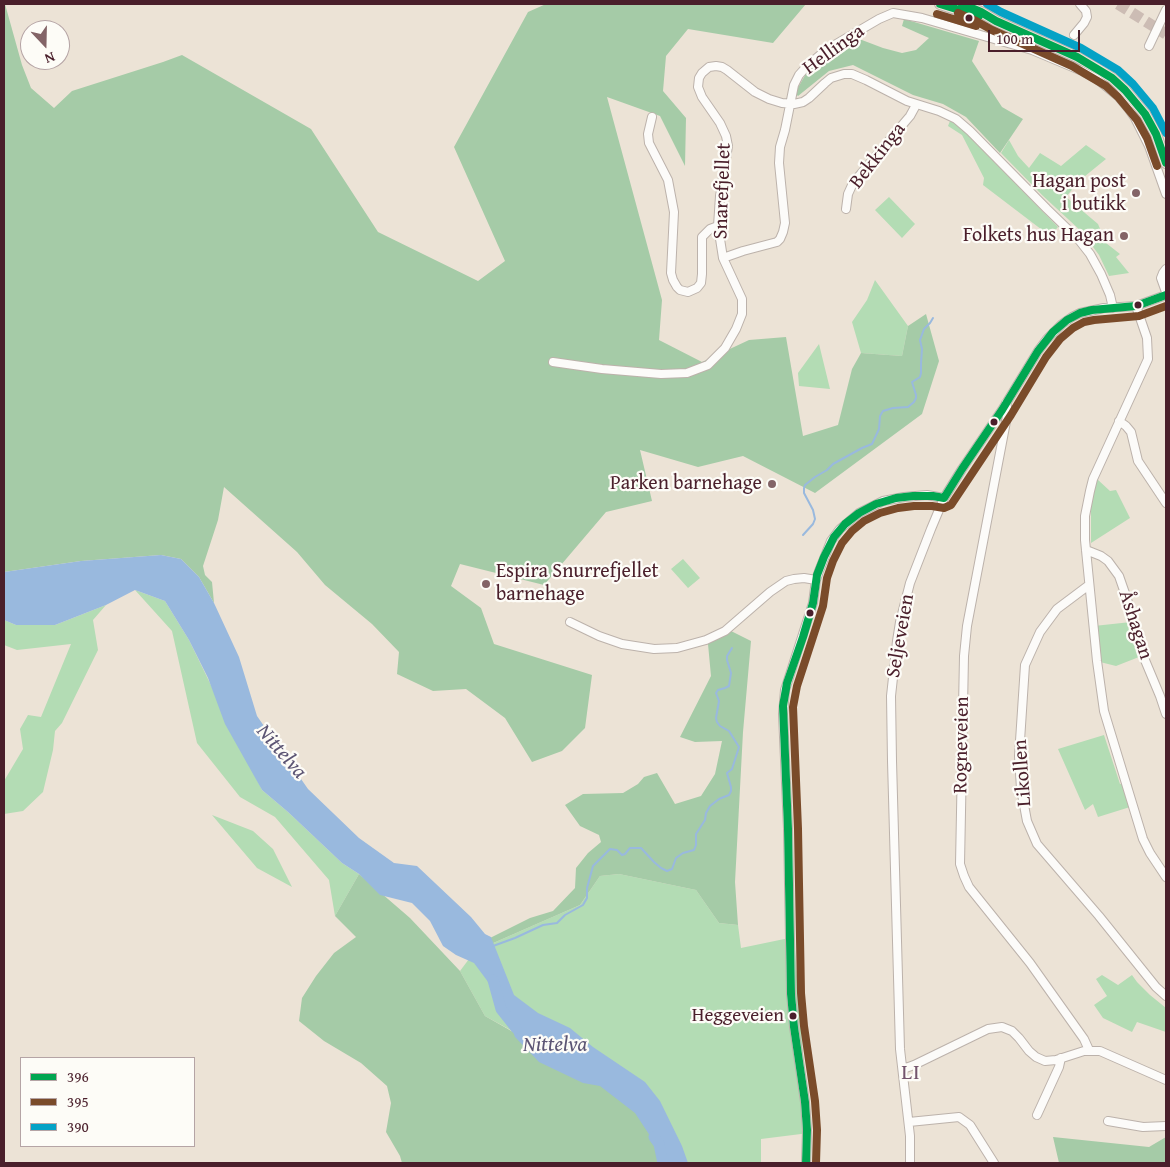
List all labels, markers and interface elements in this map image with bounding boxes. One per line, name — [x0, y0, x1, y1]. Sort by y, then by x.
unlabelled marker — [964, 13, 974, 23]
north arrow — [20, 20, 70, 70]
street label: Hellinga — [799, 20, 869, 80]
scale bar — [990, 20, 1082, 52]
text: 100 m — [996, 28, 1033, 49]
text: N — [42, 47, 58, 69]
street label: Bekkinga — [845, 118, 911, 194]
street label: Snarefjellet — [709, 142, 737, 240]
place label: Hagan post i butikk — [1032, 170, 1126, 217]
marker: Hagan post i butikk — [1130, 187, 1142, 199]
place label: Folkets hus Hagan — [963, 224, 1114, 248]
marker: Folkets hus Hagan — [1118, 230, 1130, 242]
unlabelled marker — [1133, 300, 1143, 310]
unlabelled marker — [989, 417, 999, 427]
place label: Parken barnehage — [610, 472, 762, 496]
marker: Parken barnehage — [766, 478, 778, 490]
place label: Espira Snurrefjellet barnehage — [496, 560, 659, 607]
marker: Espira Snurrefjellet barnehage — [480, 578, 492, 590]
street label: Åshagan — [1113, 587, 1157, 663]
street label: Seljeveien — [882, 592, 920, 680]
unlabelled marker — [805, 608, 815, 618]
street label: Rogneveien — [949, 696, 975, 794]
water label: Nittelva — [250, 720, 312, 784]
street label: Likollen — [1009, 739, 1037, 807]
place label: Heggeveien — [692, 1005, 784, 1027]
marker: Heggeveien — [788, 1011, 798, 1021]
water label: Nittelva — [523, 1033, 587, 1059]
legend — [20, 1057, 195, 1147]
district label: LI — [901, 1060, 921, 1086]
text: 396 — [67, 1066, 89, 1087]
text: 395 — [67, 1091, 89, 1112]
text: 390 — [67, 1116, 89, 1137]

